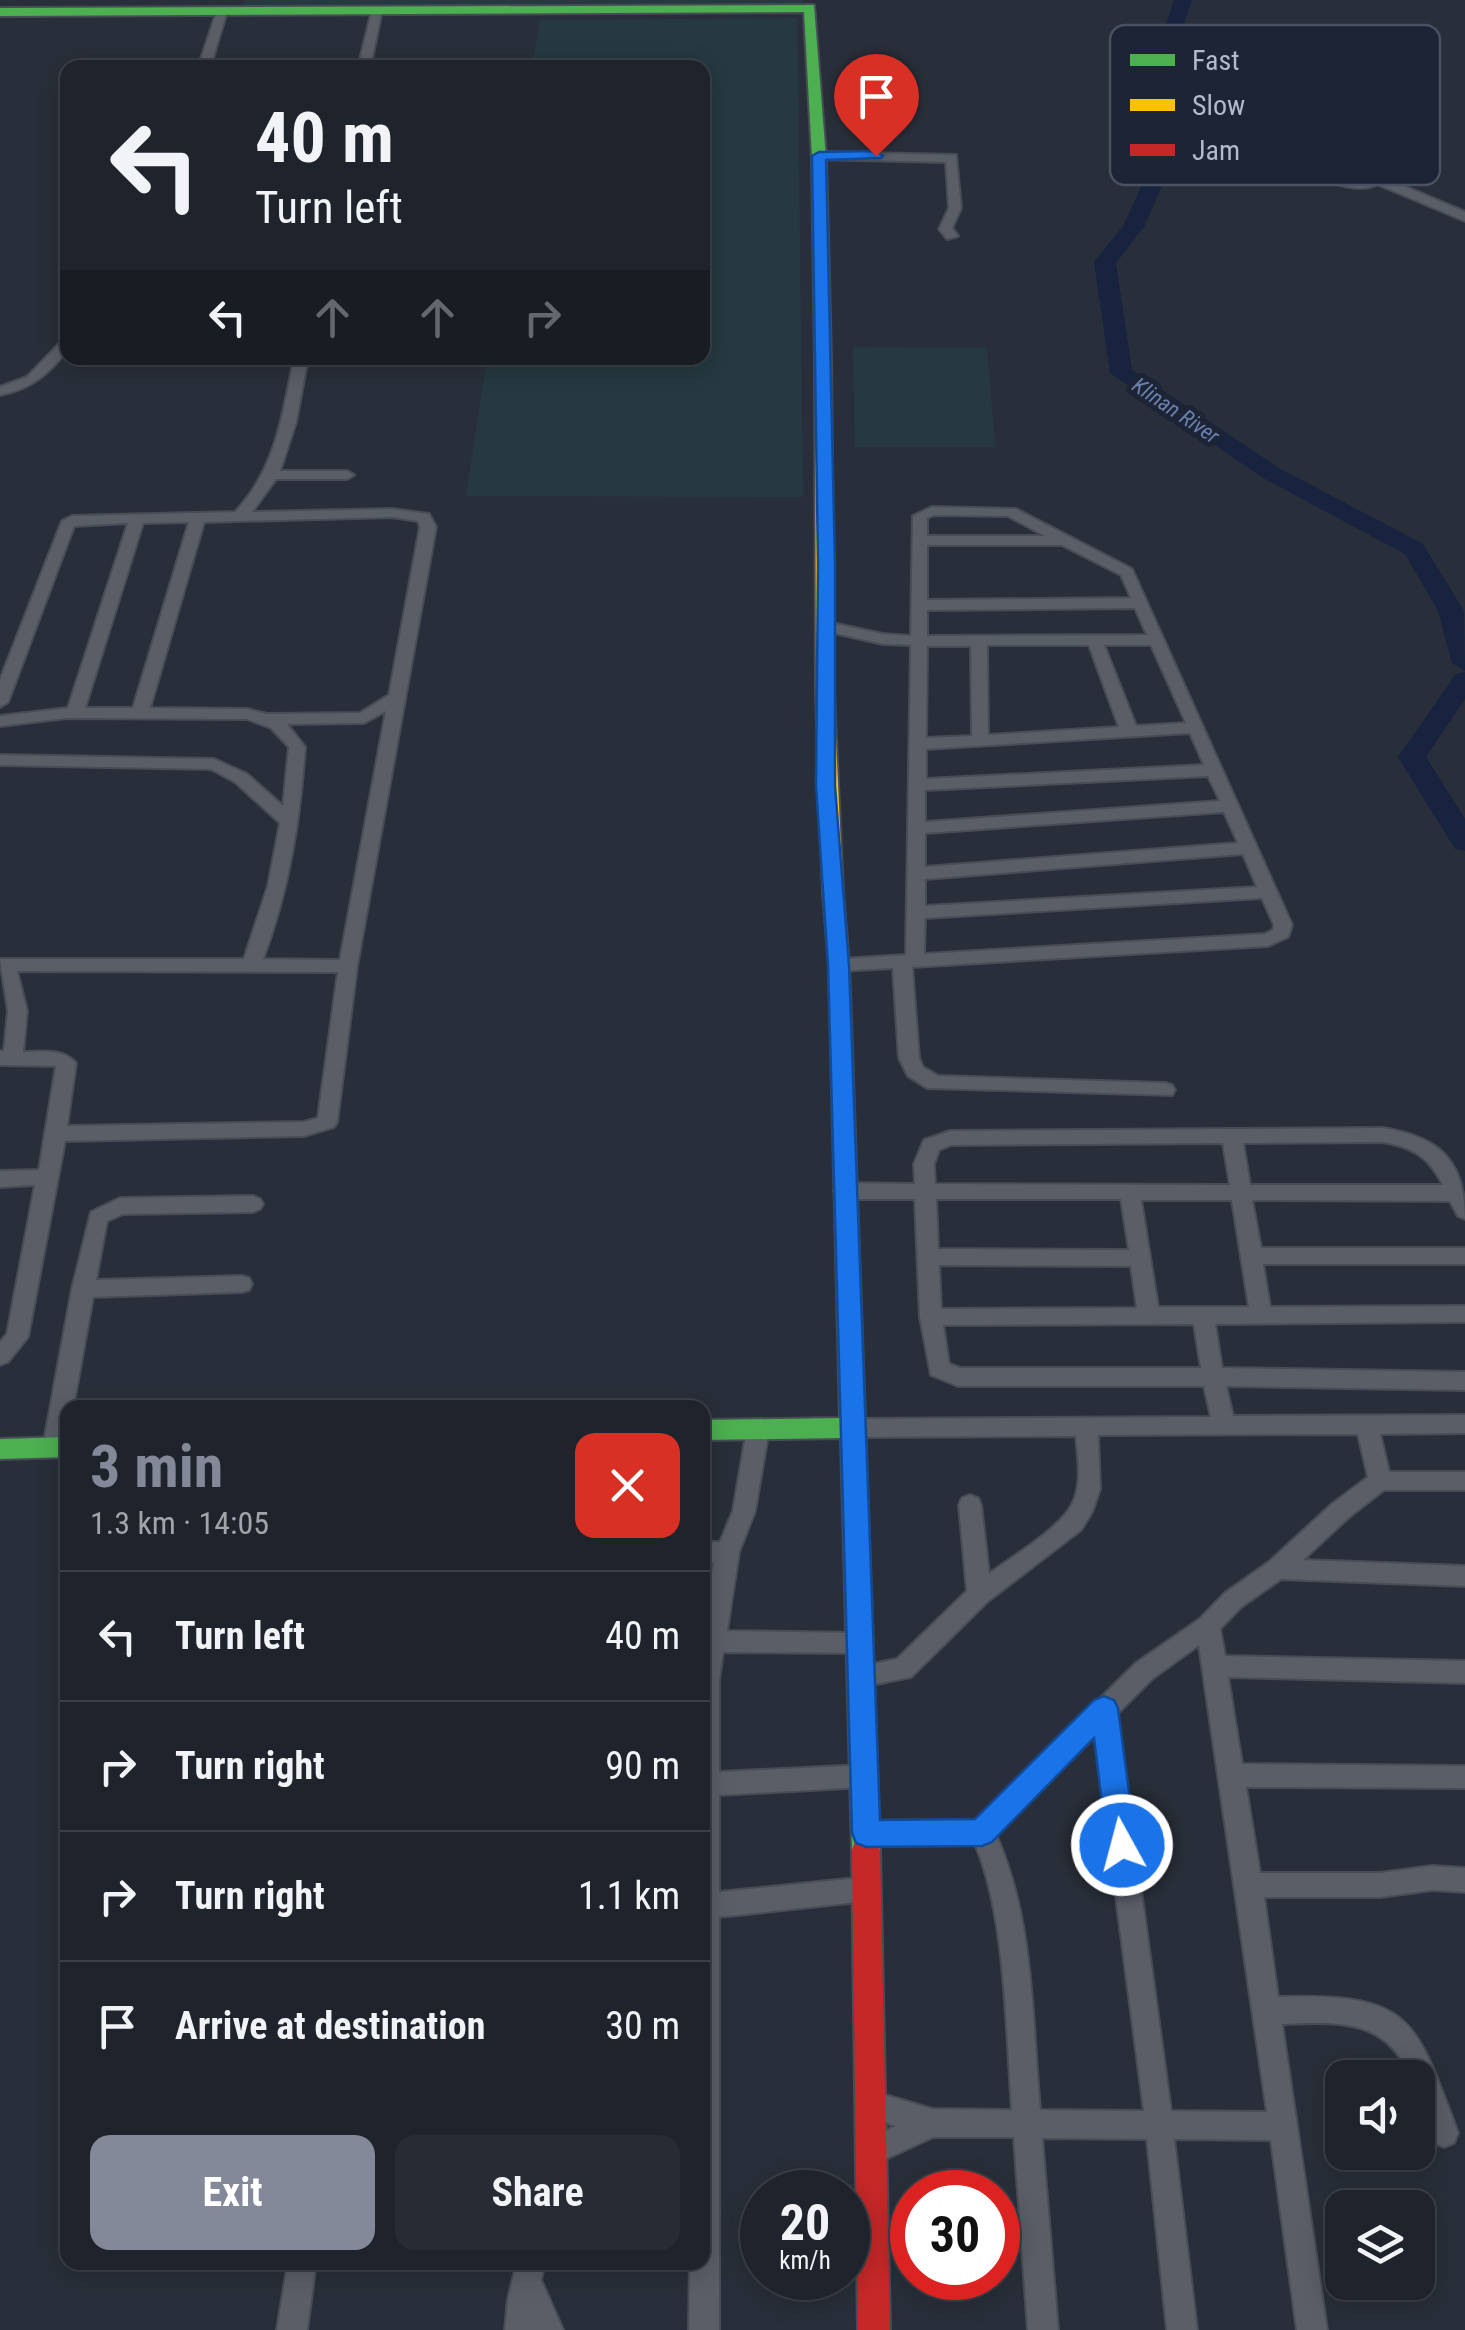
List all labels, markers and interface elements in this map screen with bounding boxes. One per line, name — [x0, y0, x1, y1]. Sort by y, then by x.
legend — [1110, 25, 1440, 185]
text: Fast — [1192, 44, 1239, 77]
pin — [834, 54, 919, 157]
icon: arrive — [849, 69, 904, 124]
text: Slow — [1192, 89, 1245, 122]
text: 40 m — [255, 97, 394, 179]
icon: left — [90, 100, 220, 230]
text: Jam — [1192, 134, 1240, 167]
text: Turn left — [255, 181, 403, 234]
icon: left — [200, 290, 255, 345]
icon: ahead — [305, 290, 360, 345]
icon: ahead — [410, 290, 465, 345]
icon: right — [515, 290, 570, 345]
water label: Klinan River — [1128, 372, 1224, 449]
text: 3 min — [90, 1431, 223, 1502]
button: close — [575, 1433, 680, 1538]
text: 1.3 km · 14:05 — [90, 1504, 269, 1542]
icon: left — [90, 1609, 145, 1664]
text: Turn left — [175, 1614, 305, 1658]
text: 40 m — [605, 1614, 680, 1658]
icon: right — [90, 1739, 145, 1794]
text: Turn right — [175, 1744, 325, 1788]
text: 90 m — [605, 1744, 680, 1788]
position arrow — [1070, 1793, 1174, 1897]
icon: right — [90, 1869, 145, 1924]
text: Turn right — [175, 1874, 325, 1918]
text: 1.1 km — [578, 1874, 680, 1918]
icon: arrive — [90, 1999, 145, 2054]
text: Arrive at destination — [175, 2004, 485, 2048]
text: 30 m — [605, 2004, 680, 2048]
map controls — [1325, 2060, 1435, 2300]
button: sound — [1325, 2060, 1435, 2170]
button: Exit — [90, 2135, 375, 2250]
button: Share — [395, 2135, 680, 2250]
speed limit sign: 30 — [890, 2170, 1020, 2300]
button: layers — [1325, 2190, 1435, 2300]
text: 20 — [780, 2194, 830, 2252]
text: km/h — [779, 2246, 831, 2275]

